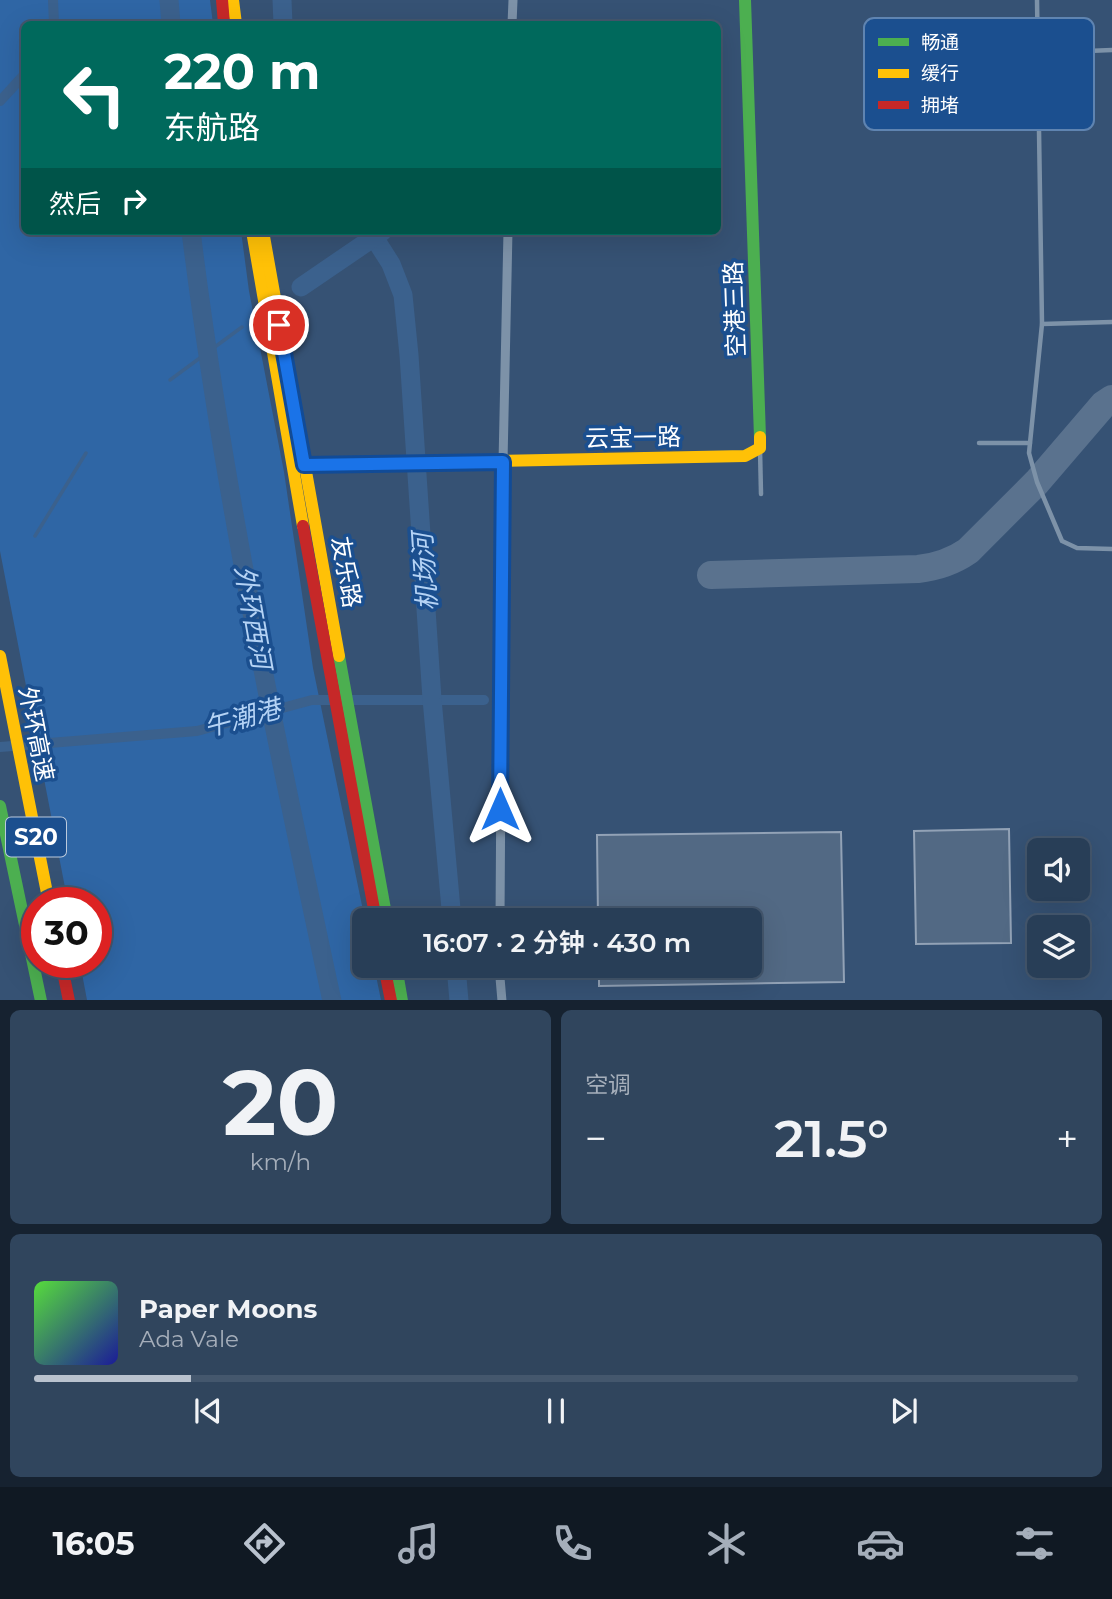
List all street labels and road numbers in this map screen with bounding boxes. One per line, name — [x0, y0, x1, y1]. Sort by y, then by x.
street label: 空港三路 — [718, 261, 751, 357]
street label: 云宝一路 — [585, 422, 681, 453]
street label: 友乐路 — [326, 534, 367, 610]
street label: 外环高速 — [13, 684, 60, 784]
road number: S20 — [6, 818, 66, 856]

